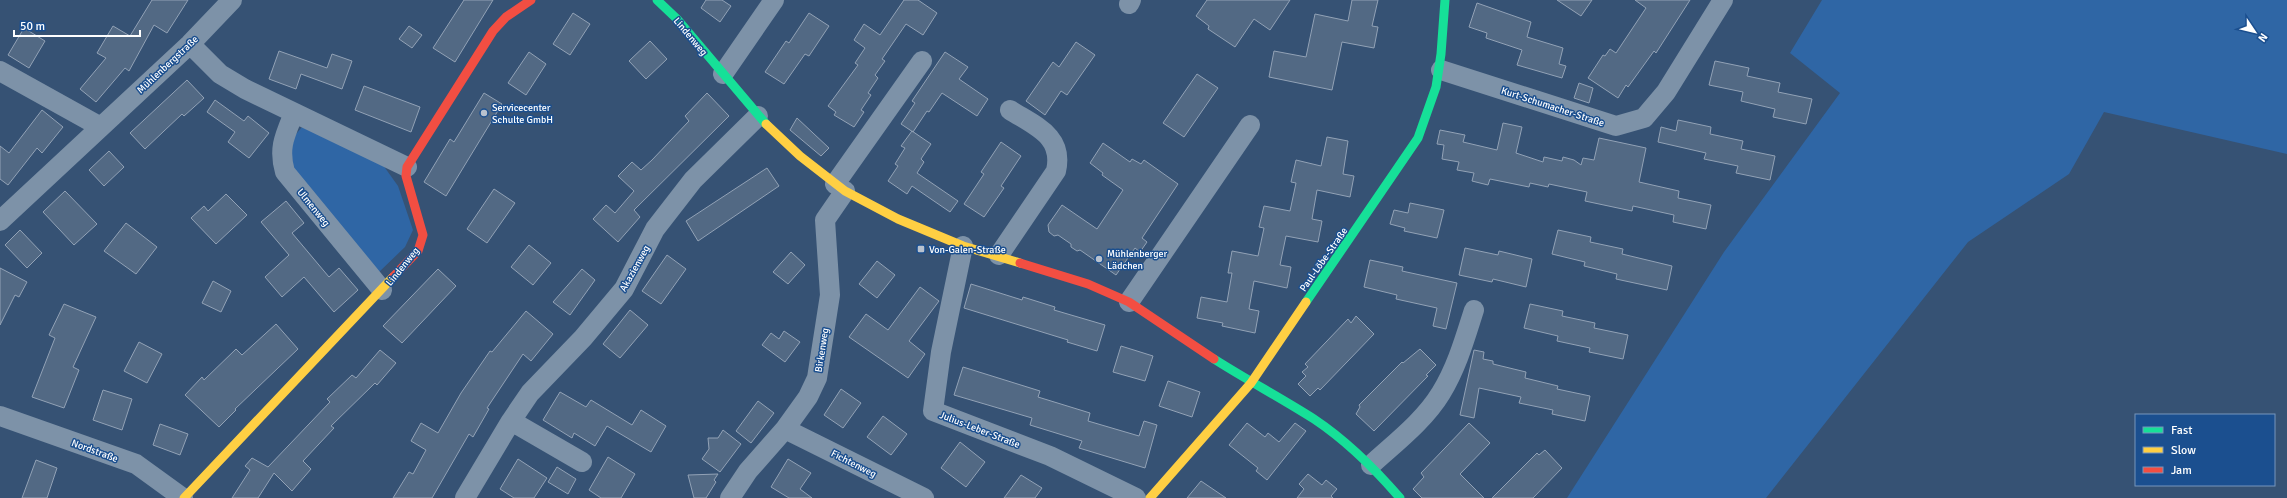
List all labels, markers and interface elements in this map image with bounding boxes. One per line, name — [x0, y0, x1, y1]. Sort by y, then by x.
scale bar — [14, 12, 140, 38]
north arrow — [2235, 12, 2275, 52]
street label: Lindenweg — [671, 15, 710, 58]
text: 50 m — [20, 19, 45, 34]
text: N — [2255, 31, 2270, 44]
street label: Mühlenbergstraße — [135, 33, 201, 96]
street label: Kurt-Schumacher-Straße — [1500, 85, 1606, 129]
place label: Servicecenter Schulte GmbH — [492, 102, 553, 126]
marker: Servicecenter Schulte GmbH — [479, 108, 489, 118]
street label: Ulmenweg — [294, 186, 332, 229]
street label: Paul-Löbe-Straße — [1297, 225, 1350, 294]
street label: Akazienweg — [617, 243, 653, 294]
marker: Von-Galen-Straße — [916, 244, 926, 254]
place label: Von-Galen-Straße — [929, 244, 1006, 256]
street label: Lindenweg — [384, 245, 422, 288]
place label: Mühlenberger Lädchen — [1107, 248, 1167, 272]
marker: Mühlenberger Lädchen — [1094, 254, 1104, 264]
street label: Birkenweg — [813, 327, 831, 373]
street label: Julius-Leber-Straße — [938, 409, 1022, 451]
legend — [2135, 414, 2275, 486]
text: Fast — [2171, 423, 2192, 438]
street label: Nordstraße — [70, 437, 120, 465]
text: Slow — [2171, 443, 2196, 458]
street label: Fichtenweg — [829, 447, 878, 480]
text: Jam — [2171, 463, 2192, 478]

